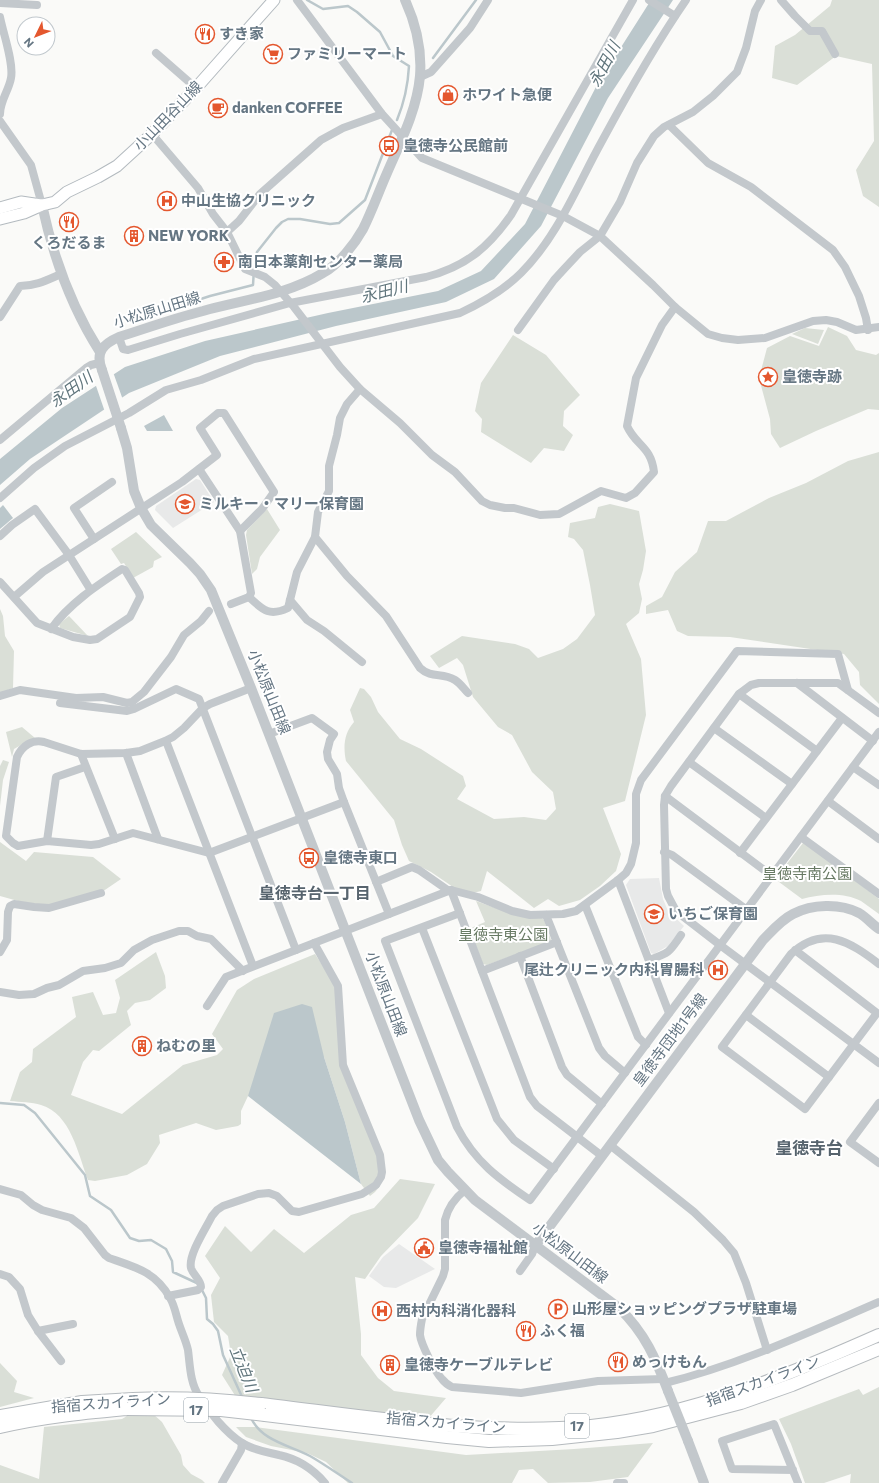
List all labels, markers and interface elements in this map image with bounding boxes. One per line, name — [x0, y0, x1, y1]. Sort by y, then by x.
north arrow — [16, 16, 56, 56]
restaurant icon: すき家 — [194, 23, 216, 45]
place label: すき家 — [219, 24, 264, 42]
text: N — [21, 36, 36, 51]
water label: 永田川 — [584, 36, 624, 89]
supermarket icon: ファミリーマート — [262, 43, 284, 65]
place label: ファミリーマート — [287, 44, 407, 62]
street label: 小山田谷山線 — [130, 77, 205, 154]
shop icon: ホワイト急便 — [437, 84, 459, 106]
place label: ホワイト急便 — [462, 85, 552, 103]
cafe icon: danken COFFEE — [207, 97, 229, 119]
place label: danken COFFEE — [232, 98, 343, 116]
bus stop icon: 皇徳寺公民館前 — [378, 135, 400, 157]
place label: 皇徳寺公民館前 — [403, 136, 508, 154]
hospital icon: 中山生協クリニック — [156, 190, 178, 212]
place label: 中山生協クリニック — [181, 191, 316, 209]
restaurant icon: くろだるま — [58, 211, 80, 233]
building icon: NEW YORK — [123, 225, 145, 247]
place label: NEW YORK — [148, 226, 230, 244]
place label: くろだるま — [31, 233, 107, 251]
pharmacy icon: 南日本薬剤センター薬局 — [213, 251, 235, 273]
place label: 南日本薬剤センター薬局 — [238, 252, 403, 270]
water label: 永田川 — [358, 275, 411, 306]
street label: 小松原山田線 — [111, 287, 202, 331]
water label: 永田川 — [46, 366, 97, 410]
place icon: 皇徳寺跡 — [757, 366, 779, 388]
place label: 皇徳寺跡 — [782, 367, 842, 385]
school or university icon: ミルキー・マリー保育園 — [174, 493, 196, 515]
place label: ミルキー・マリー保育園 — [199, 494, 364, 512]
street label: 小松原山田線 — [245, 647, 295, 737]
bus stop icon: 皇徳寺東口 — [298, 847, 320, 869]
place label: 皇徳寺東口 — [323, 848, 398, 866]
park label: 皇徳寺南公園 — [762, 864, 852, 882]
district label: 皇徳寺台一丁目 — [259, 883, 371, 902]
school or university icon: いちご保育園 — [643, 903, 665, 925]
place label: いちご保育園 — [668, 904, 758, 922]
park label: 皇徳寺東公園 — [458, 925, 548, 943]
street label: 小松原山田線 — [362, 948, 411, 1039]
hospital icon: 尾辻クリニック内科胃腸科 — [707, 959, 729, 981]
place label: 尾辻クリニック内科胃腸科 — [524, 960, 704, 978]
street label: 皇徳寺団地1号線 — [628, 989, 710, 1089]
building icon: ねむの里 — [131, 1035, 153, 1057]
place label: ねむの里 — [156, 1036, 216, 1054]
district label: 皇徳寺台 — [775, 1137, 843, 1158]
street label: 小松原山田線 — [529, 1218, 612, 1286]
public building icon: 皇徳寺福祉館 — [413, 1237, 435, 1259]
place label: 皇徳寺福祉館 — [438, 1238, 528, 1256]
parking icon: 山形屋ショッピングプラザ駐車場 — [547, 1298, 569, 1320]
place label: 山形屋ショッピングプラザ駐車場 — [572, 1299, 797, 1317]
hospital icon: 西村内科消化器科 — [371, 1300, 393, 1322]
place label: 西村内科消化器科 — [396, 1301, 516, 1319]
restaurant icon: ふく福 — [515, 1320, 537, 1342]
place label: ふく福 — [540, 1321, 585, 1339]
water label: 立迫川 — [227, 1343, 263, 1396]
restaurant icon: めっけもん — [607, 1351, 629, 1373]
street label: 指宿スカイライン — [703, 1351, 822, 1409]
place label: めっけもん — [632, 1352, 707, 1370]
building icon: 皇徳寺ケーブルテレビ — [379, 1354, 401, 1376]
place label: 皇徳寺ケーブルテレビ — [404, 1355, 553, 1373]
street label: 指宿スカイライン — [50, 1389, 171, 1415]
road number: 17 — [184, 1398, 208, 1422]
street label: 指宿スカイライン — [386, 1408, 507, 1436]
road number: 17 — [565, 1414, 589, 1438]

